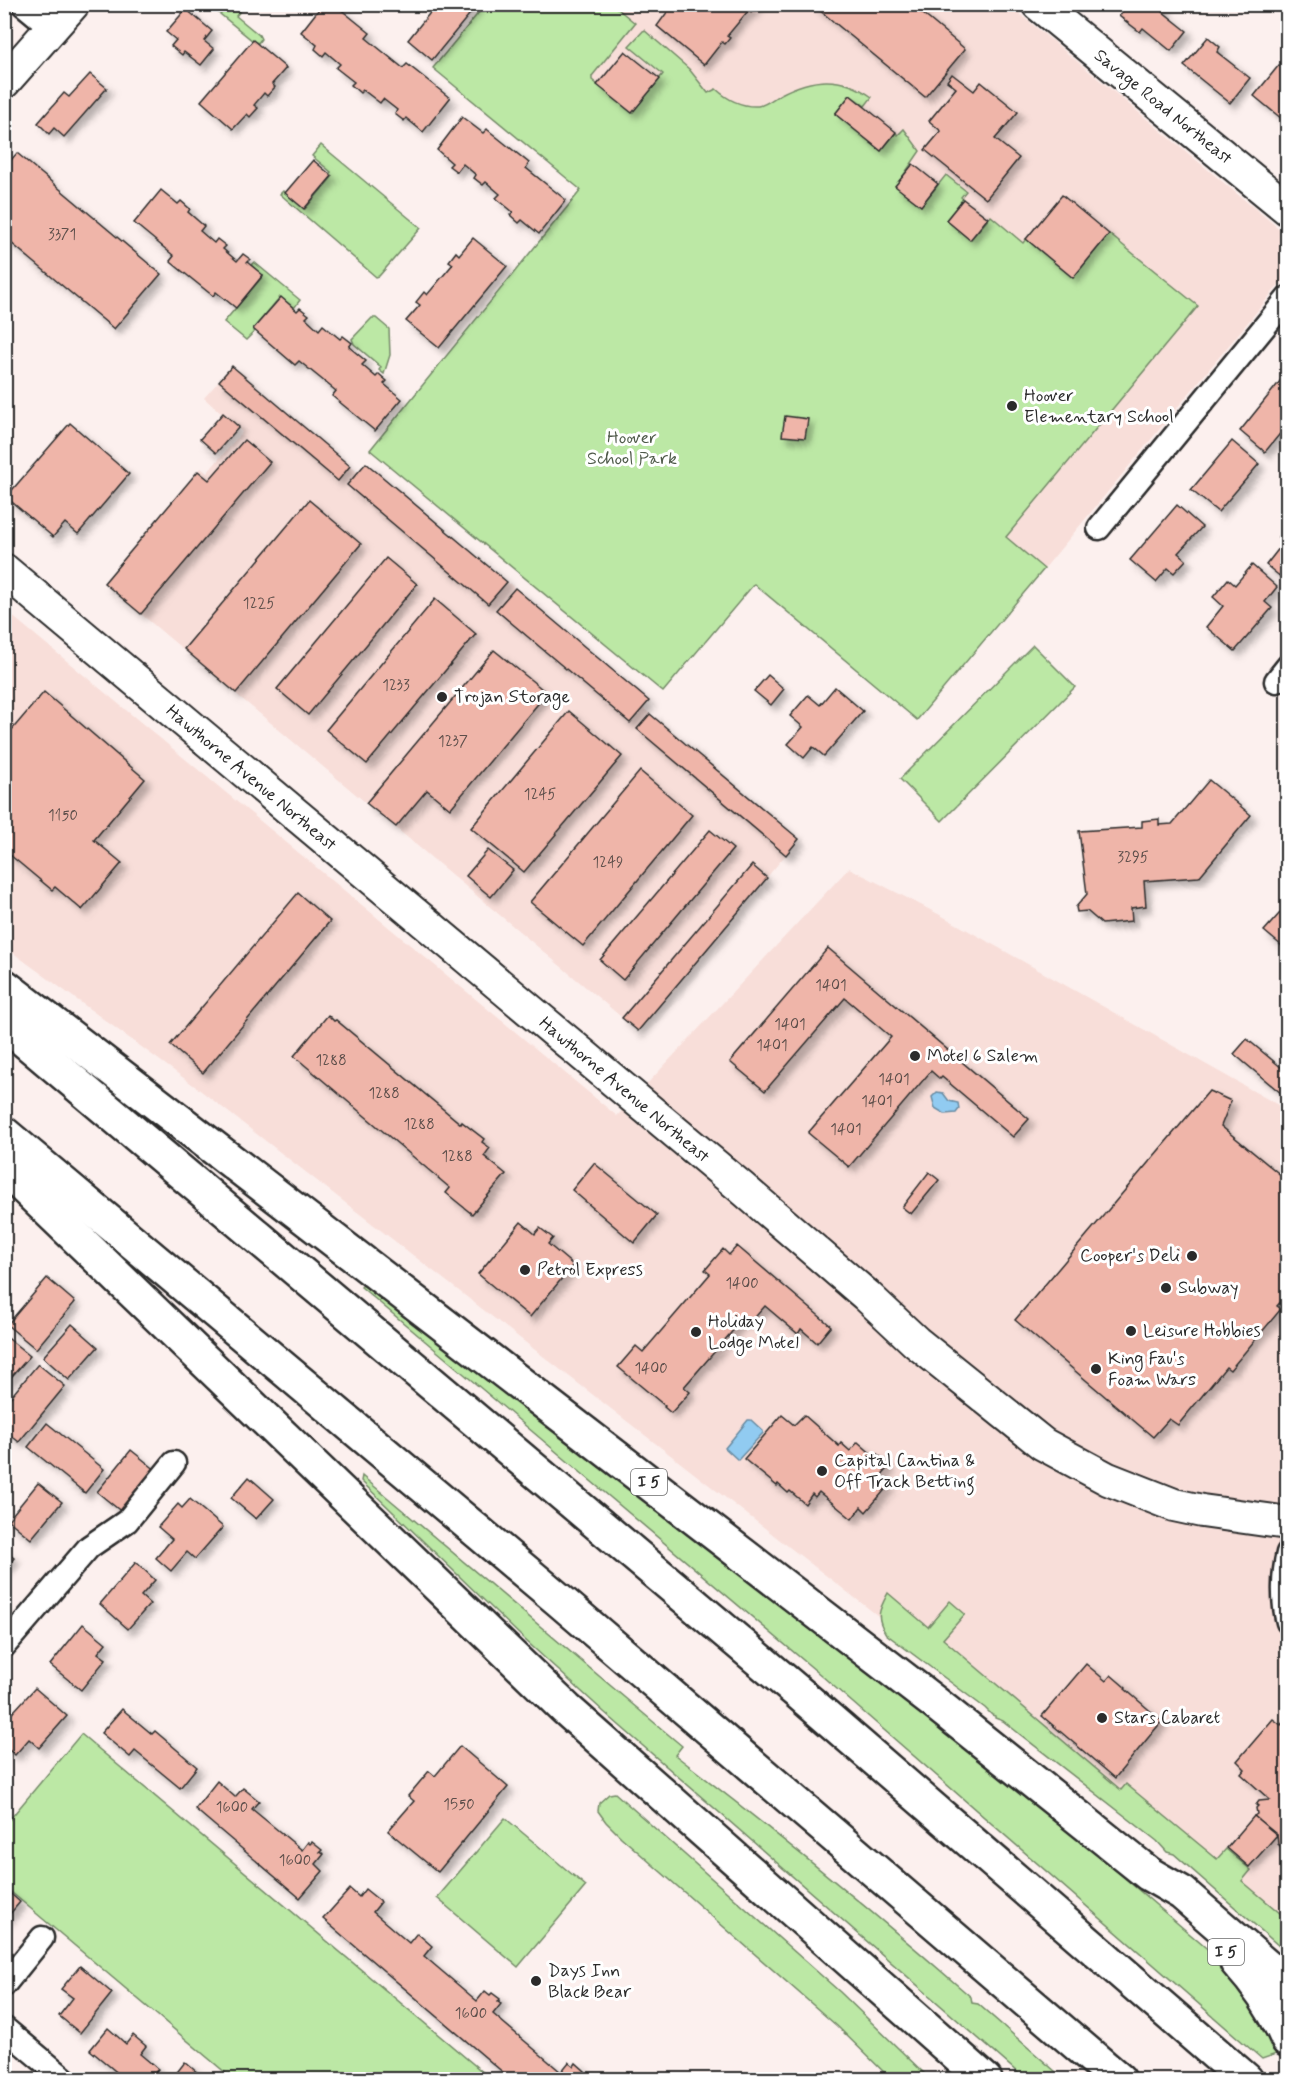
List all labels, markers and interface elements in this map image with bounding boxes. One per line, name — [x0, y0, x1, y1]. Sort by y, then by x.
street label: Savage Road Northeast — [1088, 44, 1238, 171]
house number: 3371 — [48, 225, 76, 245]
place label: Hoover Elementary School — [1024, 384, 1174, 429]
marker: Hoover Elementary School — [1005, 399, 1019, 413]
park label: Hoover School Park — [587, 426, 677, 471]
house number: 1225 — [243, 594, 275, 614]
house number: 1233 — [382, 676, 410, 696]
place label: Trojan Storage — [454, 685, 570, 710]
marker: Trojan Storage — [435, 690, 449, 704]
street label: Hawthorne Avenue Northeast — [161, 699, 342, 857]
house number: 1237 — [438, 732, 468, 752]
house number: 1245 — [524, 785, 556, 805]
house number: 1150 — [48, 806, 78, 826]
house number: 3295 — [1117, 848, 1149, 868]
house number: 1249 — [593, 853, 623, 873]
house number: 1401 — [815, 976, 847, 996]
street label: Hawthorne Avenue Northeast — [534, 1011, 715, 1169]
house number: 1401 — [774, 1015, 806, 1035]
house number: 1401 — [756, 1036, 788, 1056]
place label: Motel 6 Salem — [927, 1044, 1038, 1068]
marker: Motel 6 Salem — [908, 1049, 922, 1063]
house number: 1288 — [315, 1051, 347, 1071]
house number: 1401 — [878, 1070, 910, 1090]
house number: 1288 — [368, 1084, 400, 1104]
house number: 1401 — [861, 1092, 893, 1112]
house number: 1288 — [403, 1115, 435, 1135]
house number: 1401 — [830, 1120, 862, 1140]
house number: 1288 — [441, 1147, 473, 1167]
place label: Cooper's Deli — [1080, 1244, 1180, 1268]
marker: Cooper's Deli — [1185, 1249, 1199, 1263]
place label: Petrol Express — [537, 1258, 643, 1282]
marker: Petrol Express — [518, 1263, 532, 1277]
house number: 1400 — [725, 1274, 759, 1294]
place label: Subway — [1178, 1276, 1239, 1300]
marker: Subway — [1159, 1281, 1173, 1295]
place label: Holiday Lodge Motel — [708, 1310, 799, 1356]
place label: Leisure Hobbies — [1143, 1319, 1261, 1343]
marker: Leisure Hobbies — [1124, 1324, 1138, 1338]
marker: Holiday Lodge Motel — [689, 1325, 703, 1339]
place label: King Fau's Foam Wars — [1108, 1347, 1196, 1392]
house number: 1400 — [634, 1359, 668, 1379]
marker: King Fau's Foam Wars — [1089, 1362, 1103, 1376]
place label: Capital Cantina & Off Track Betting — [834, 1449, 975, 1496]
marker: Capital Cantina & Off Track Betting — [815, 1464, 829, 1478]
road number: I 5 — [631, 1469, 667, 1495]
place label: Stars Cabaret — [1114, 1706, 1221, 1730]
marker: Stars Cabaret — [1095, 1711, 1109, 1725]
house number: 1550 — [443, 1795, 475, 1815]
house number: 1600 — [216, 1798, 248, 1818]
house number: 1600 — [279, 1851, 311, 1871]
road number: I 5 — [1208, 1939, 1244, 1965]
place label: Days Inn Black Bear — [548, 1959, 632, 2004]
marker: Days Inn Black Bear — [529, 1974, 543, 1988]
house number: 1600 — [455, 2004, 487, 2024]

